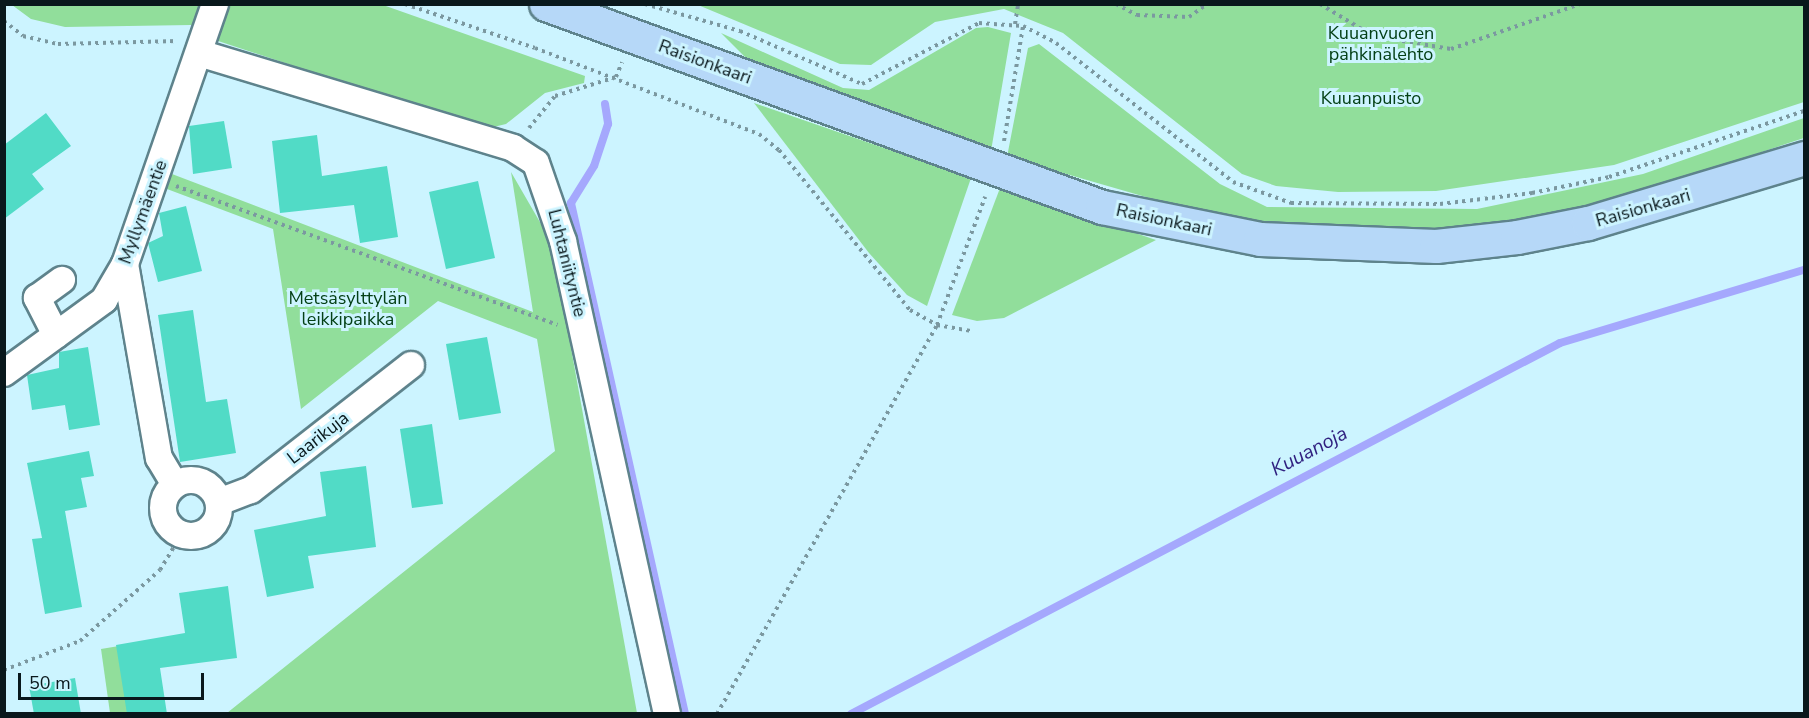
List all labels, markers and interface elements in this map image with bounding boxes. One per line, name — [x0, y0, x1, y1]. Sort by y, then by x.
park label: Kuuanvuoren pähkinälehto — [1328, 23, 1434, 66]
street label: Raisionkaari — [656, 35, 754, 89]
park label: Kuuanpuisto — [1321, 87, 1421, 109]
street label: Myllymäentie — [114, 157, 172, 267]
street label: Raisionkaari — [1593, 184, 1693, 232]
street label: Raisionkaari — [1114, 199, 1214, 241]
street label: Luhtaniityntie — [543, 207, 591, 319]
park label: Metsäsylttylän leikkipaikka — [288, 288, 408, 330]
street label: Laarikuja — [283, 407, 353, 469]
water label: Kuuanoja — [1267, 421, 1351, 481]
scale bar — [21, 661, 207, 699]
text: 50 m — [29, 671, 71, 695]

